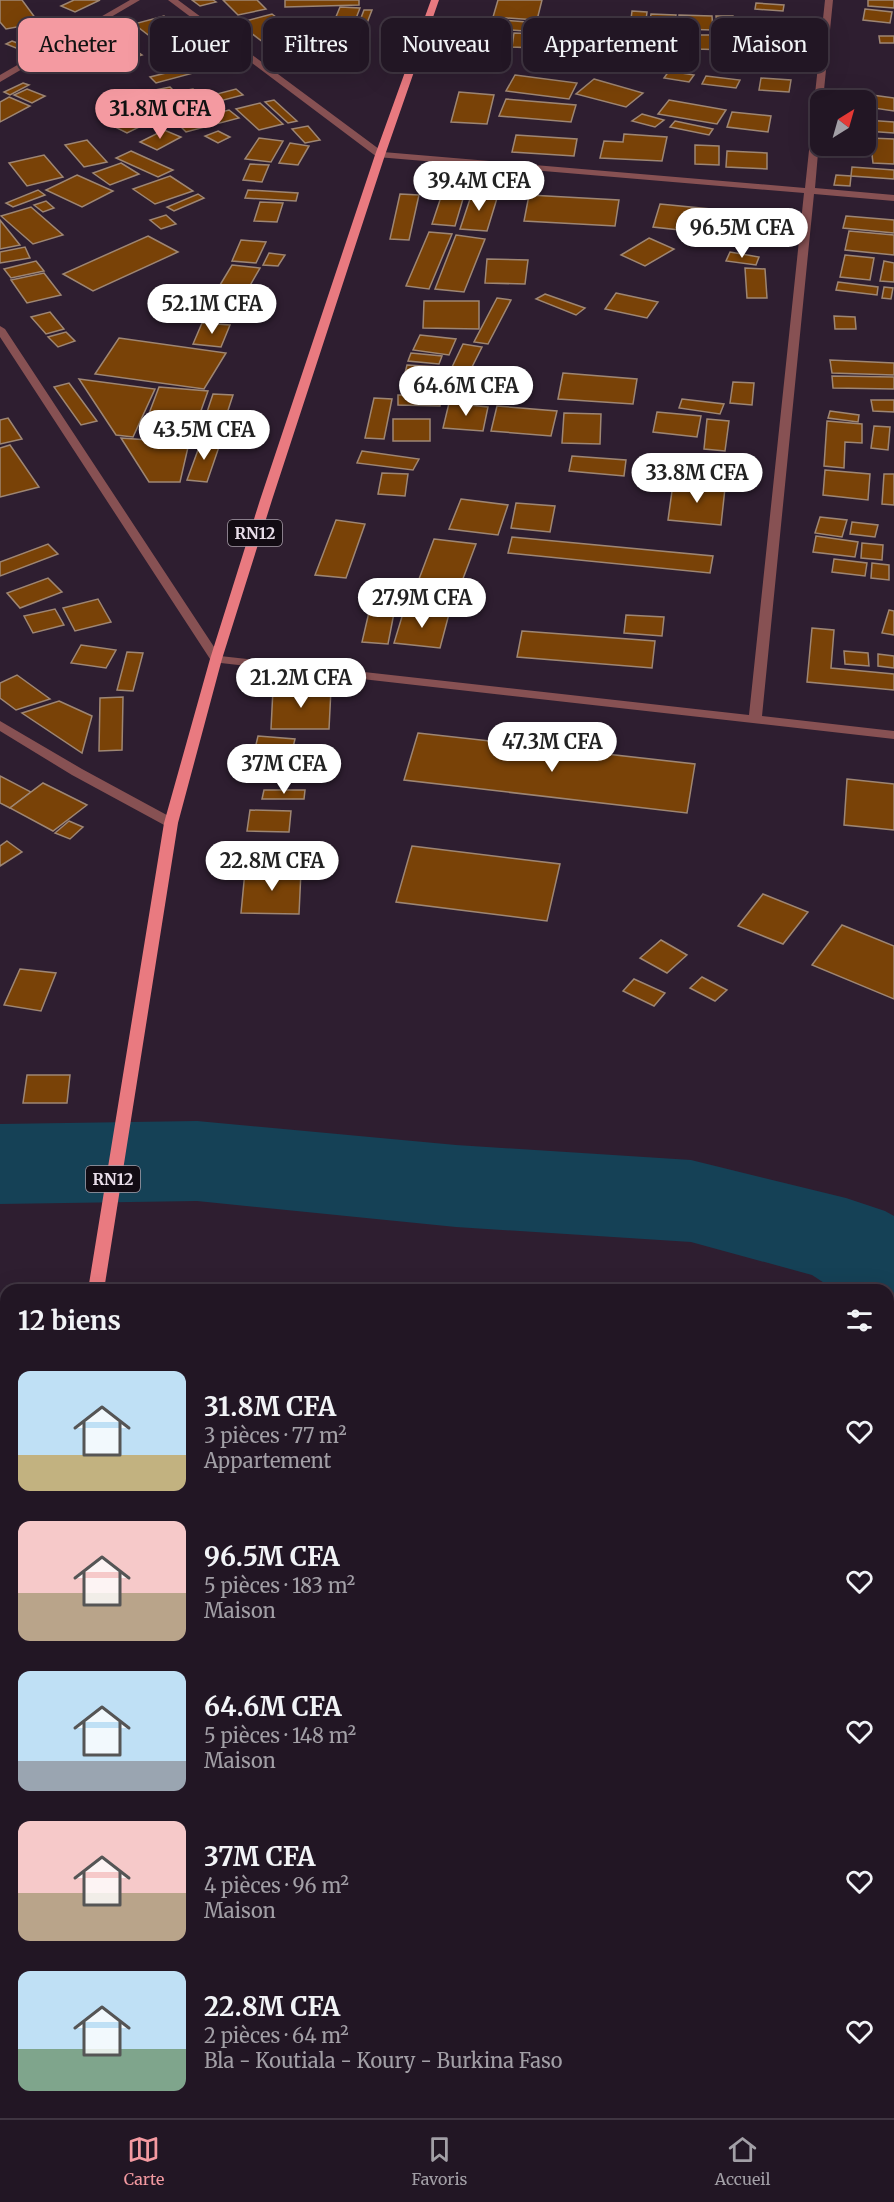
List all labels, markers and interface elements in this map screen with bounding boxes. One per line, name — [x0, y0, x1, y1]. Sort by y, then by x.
chip: Acheter — [18, 18, 138, 72]
chip: Louer — [150, 18, 251, 72]
chip: Filtres — [263, 18, 369, 72]
chip: Nouveau — [381, 18, 511, 72]
chip: Appartement — [523, 18, 699, 72]
chip: Maison — [711, 18, 828, 72]
pin: 31.8M CFA — [91, 89, 229, 140]
north arrow — [810, 90, 876, 156]
map controls — [810, 90, 876, 156]
text: 31.8M CFA — [109, 96, 211, 121]
pin: 39.4M CFA — [410, 161, 548, 212]
text: 39.4M CFA — [427, 168, 531, 193]
pin: 96.5M CFA — [673, 208, 811, 259]
text: 96.5M CFA — [690, 215, 794, 240]
pin: 52.1M CFA — [143, 284, 281, 335]
text: 52.1M CFA — [161, 291, 263, 316]
pin: 64.6M CFA — [397, 366, 535, 417]
text: 64.6M CFA — [413, 373, 519, 398]
pin: 43.5M CFA — [135, 410, 273, 461]
text: 43.5M CFA — [153, 417, 255, 442]
pin: 33.8M CFA — [628, 453, 766, 504]
text: 33.8M CFA — [646, 460, 748, 485]
road number: RN12 — [228, 520, 282, 546]
pin: 27.9M CFA — [353, 578, 491, 629]
text: 27.9M CFA — [372, 585, 472, 610]
pin: 21.2M CFA — [232, 658, 370, 709]
text: 21.2M CFA — [250, 665, 352, 690]
pin: 47.3M CFA — [483, 722, 621, 773]
text: 47.3M CFA — [502, 729, 602, 754]
pin: 37M CFA — [229, 744, 339, 795]
text: 37M CFA — [241, 751, 327, 776]
pin: 22.8M CFA — [203, 841, 341, 892]
text: 22.8M CFA — [220, 848, 324, 873]
road number: RN12 — [86, 1166, 140, 1192]
text: 12 biens — [18, 1304, 121, 1337]
icon: filters — [843, 1304, 876, 1337]
text: 31.8M CFA — [204, 1390, 336, 1423]
icon: home — [66, 1395, 138, 1467]
icon: heart — [843, 1415, 876, 1448]
text: 3 pièces · 77 m² — [204, 1423, 347, 1448]
text: Appartement — [204, 1448, 331, 1473]
text: 96.5M CFA — [204, 1540, 340, 1573]
icon: home — [66, 1545, 138, 1617]
icon: heart — [843, 1565, 876, 1598]
text: 5 pièces · 183 m² — [204, 1573, 355, 1598]
text: Maison — [204, 1598, 276, 1623]
text: 64.6M CFA — [204, 1690, 342, 1723]
icon: home — [66, 1695, 138, 1767]
icon: heart — [843, 1715, 876, 1748]
text: 5 pièces · 148 m² — [204, 1723, 356, 1748]
text: Maison — [204, 1748, 276, 1773]
text: 37M CFA — [204, 1840, 315, 1873]
icon: home — [66, 1845, 138, 1917]
icon: heart — [843, 1865, 876, 1898]
text: 4 pièces · 96 m² — [204, 1873, 349, 1898]
text: Maison — [204, 1898, 276, 1923]
text: 22.8M CFA — [204, 1990, 340, 2023]
icon: home — [66, 1995, 138, 2067]
icon: heart — [843, 2015, 876, 2048]
text: 2 pièces · 64 m² — [204, 2023, 349, 2048]
text: Bla - Koutiala - Koury - Burkina Faso — [204, 2048, 562, 2073]
tab: Carte — [124, 2133, 164, 2189]
tab: Favoris — [412, 2133, 467, 2189]
tab: Accueil — [715, 2133, 770, 2189]

